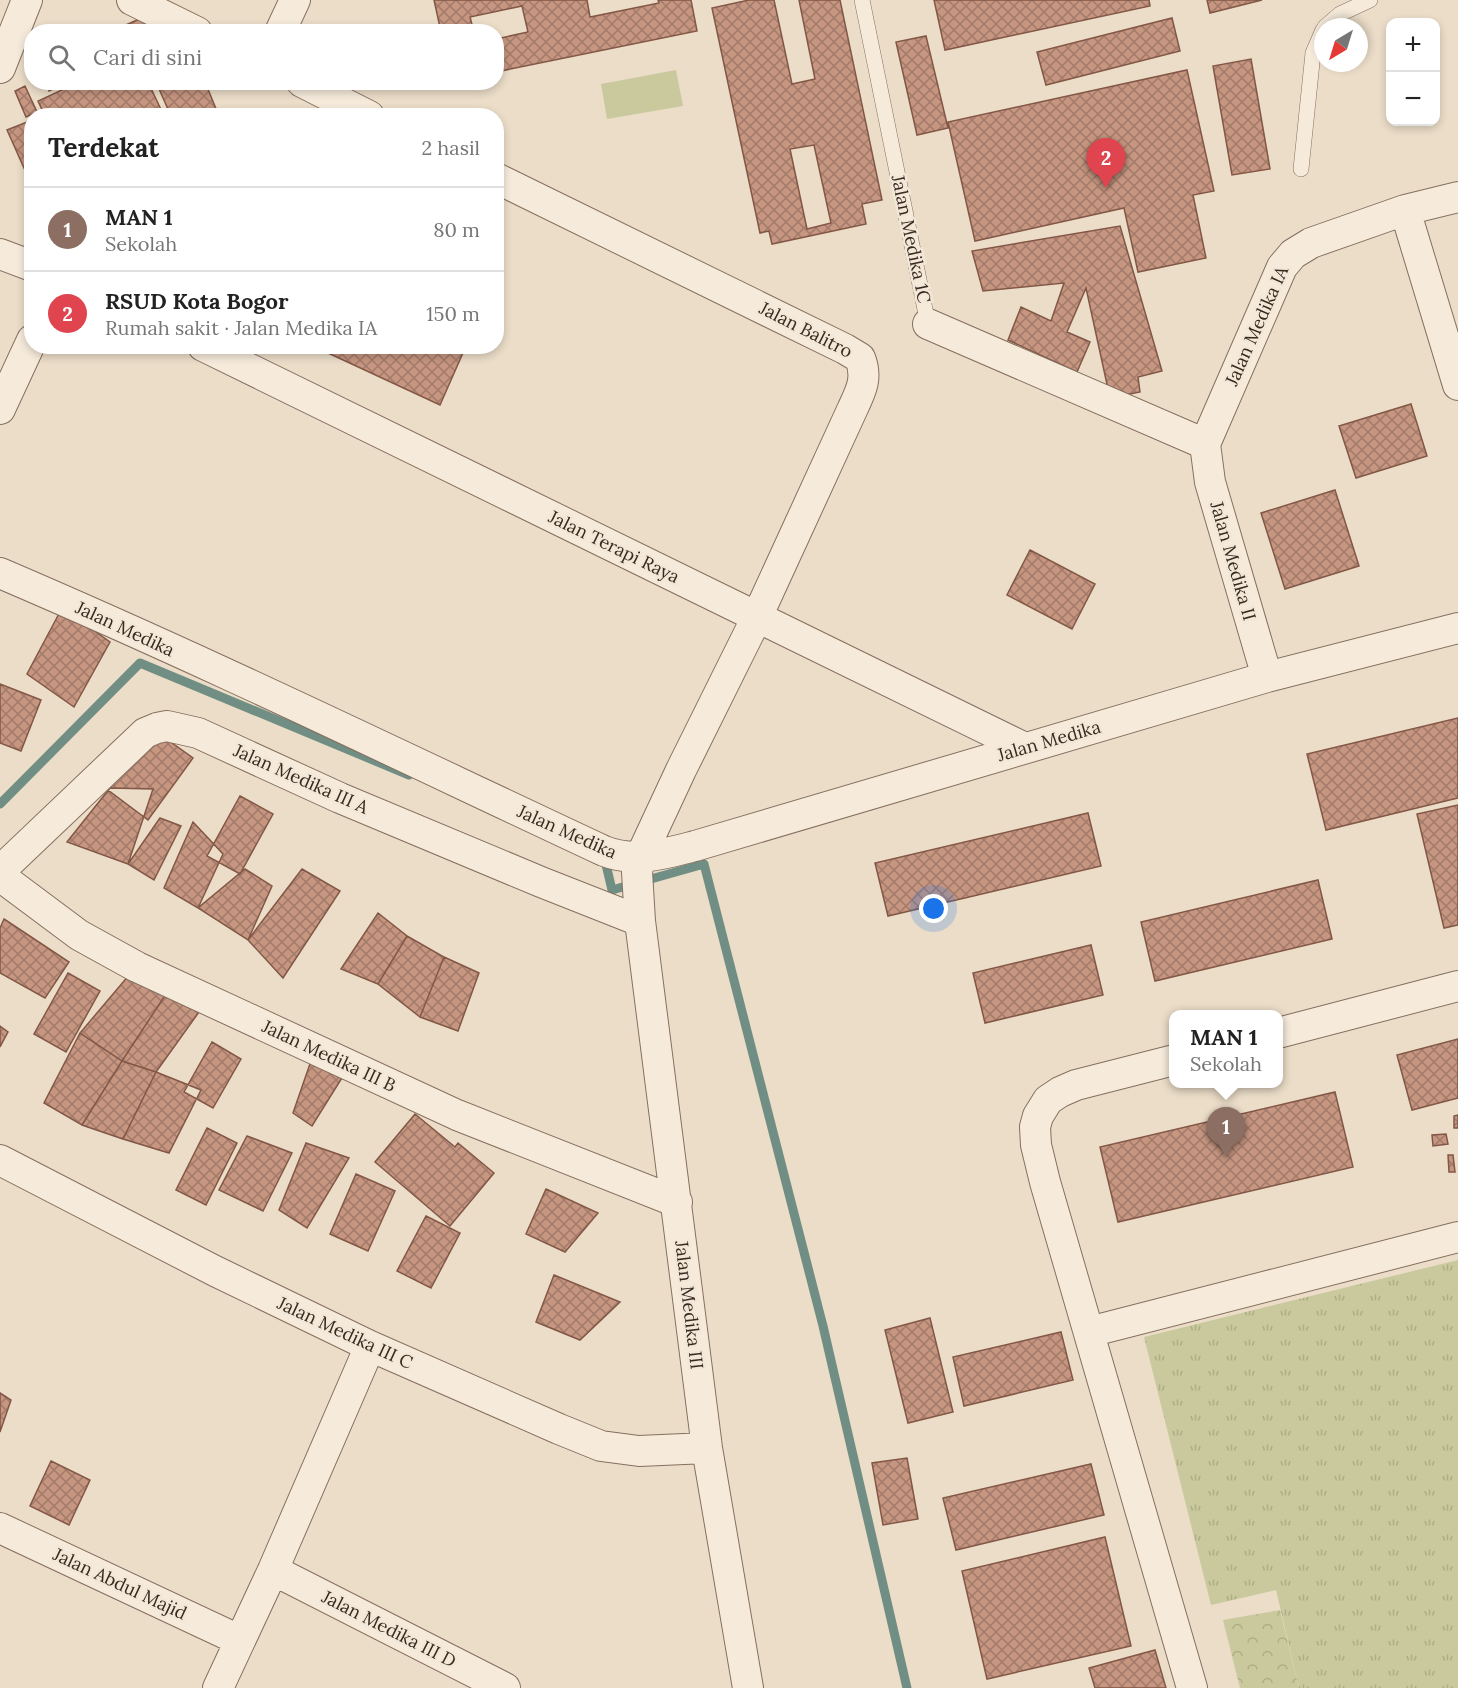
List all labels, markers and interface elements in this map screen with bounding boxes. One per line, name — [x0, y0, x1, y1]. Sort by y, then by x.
north arrow — [1314, 18, 1368, 72]
map controls — [1386, 18, 1440, 126]
button: + — [1386, 18, 1440, 72]
search box — [24, 24, 504, 90]
icon: search — [45, 41, 78, 74]
text: Cari di sini — [93, 43, 202, 71]
button: − — [1386, 72, 1440, 126]
text: Terdekat — [48, 131, 159, 164]
text: 2 hasil — [421, 135, 480, 160]
pin: 2 — [1086, 138, 1126, 188]
street label: Jalan Medika 1C — [886, 172, 936, 305]
text: MAN 1 — [105, 203, 173, 231]
text: 1 — [63, 217, 72, 242]
text: 80 m — [433, 217, 480, 242]
text: Sekolah — [105, 231, 177, 256]
street label: Jalan Medika IA — [1220, 262, 1293, 390]
text: RSUD Kota Bogor — [105, 287, 288, 315]
street label: Jalan Balitro — [755, 296, 857, 363]
text: 2 — [62, 301, 73, 326]
text: 150 m — [426, 301, 480, 326]
text: Rumah sakit · Jalan Medika IA — [105, 315, 377, 340]
street label: Jalan Medika II — [1205, 498, 1262, 623]
street label: Jalan Terapi Raya — [544, 505, 683, 588]
street label: Jalan Medika — [71, 595, 178, 661]
street label: Jalan Medika — [994, 715, 1103, 767]
street label: Jalan Medika III A — [229, 738, 373, 819]
street label: Jalan Medika — [513, 799, 620, 864]
your location — [919, 894, 948, 923]
popup — [1169, 1010, 1283, 1088]
street label: Jalan Medika III B — [258, 1014, 400, 1097]
text: MAN 1 — [1190, 1023, 1258, 1051]
text: Sekolah — [1190, 1051, 1262, 1076]
pin: 1 — [1206, 1108, 1246, 1157]
street label: Jalan Medika III — [670, 1238, 709, 1370]
street label: Jalan Medika III C — [273, 1291, 417, 1374]
street label: Jalan Abdul Majid — [49, 1542, 191, 1625]
street label: Jalan Medika III D — [317, 1584, 460, 1672]

